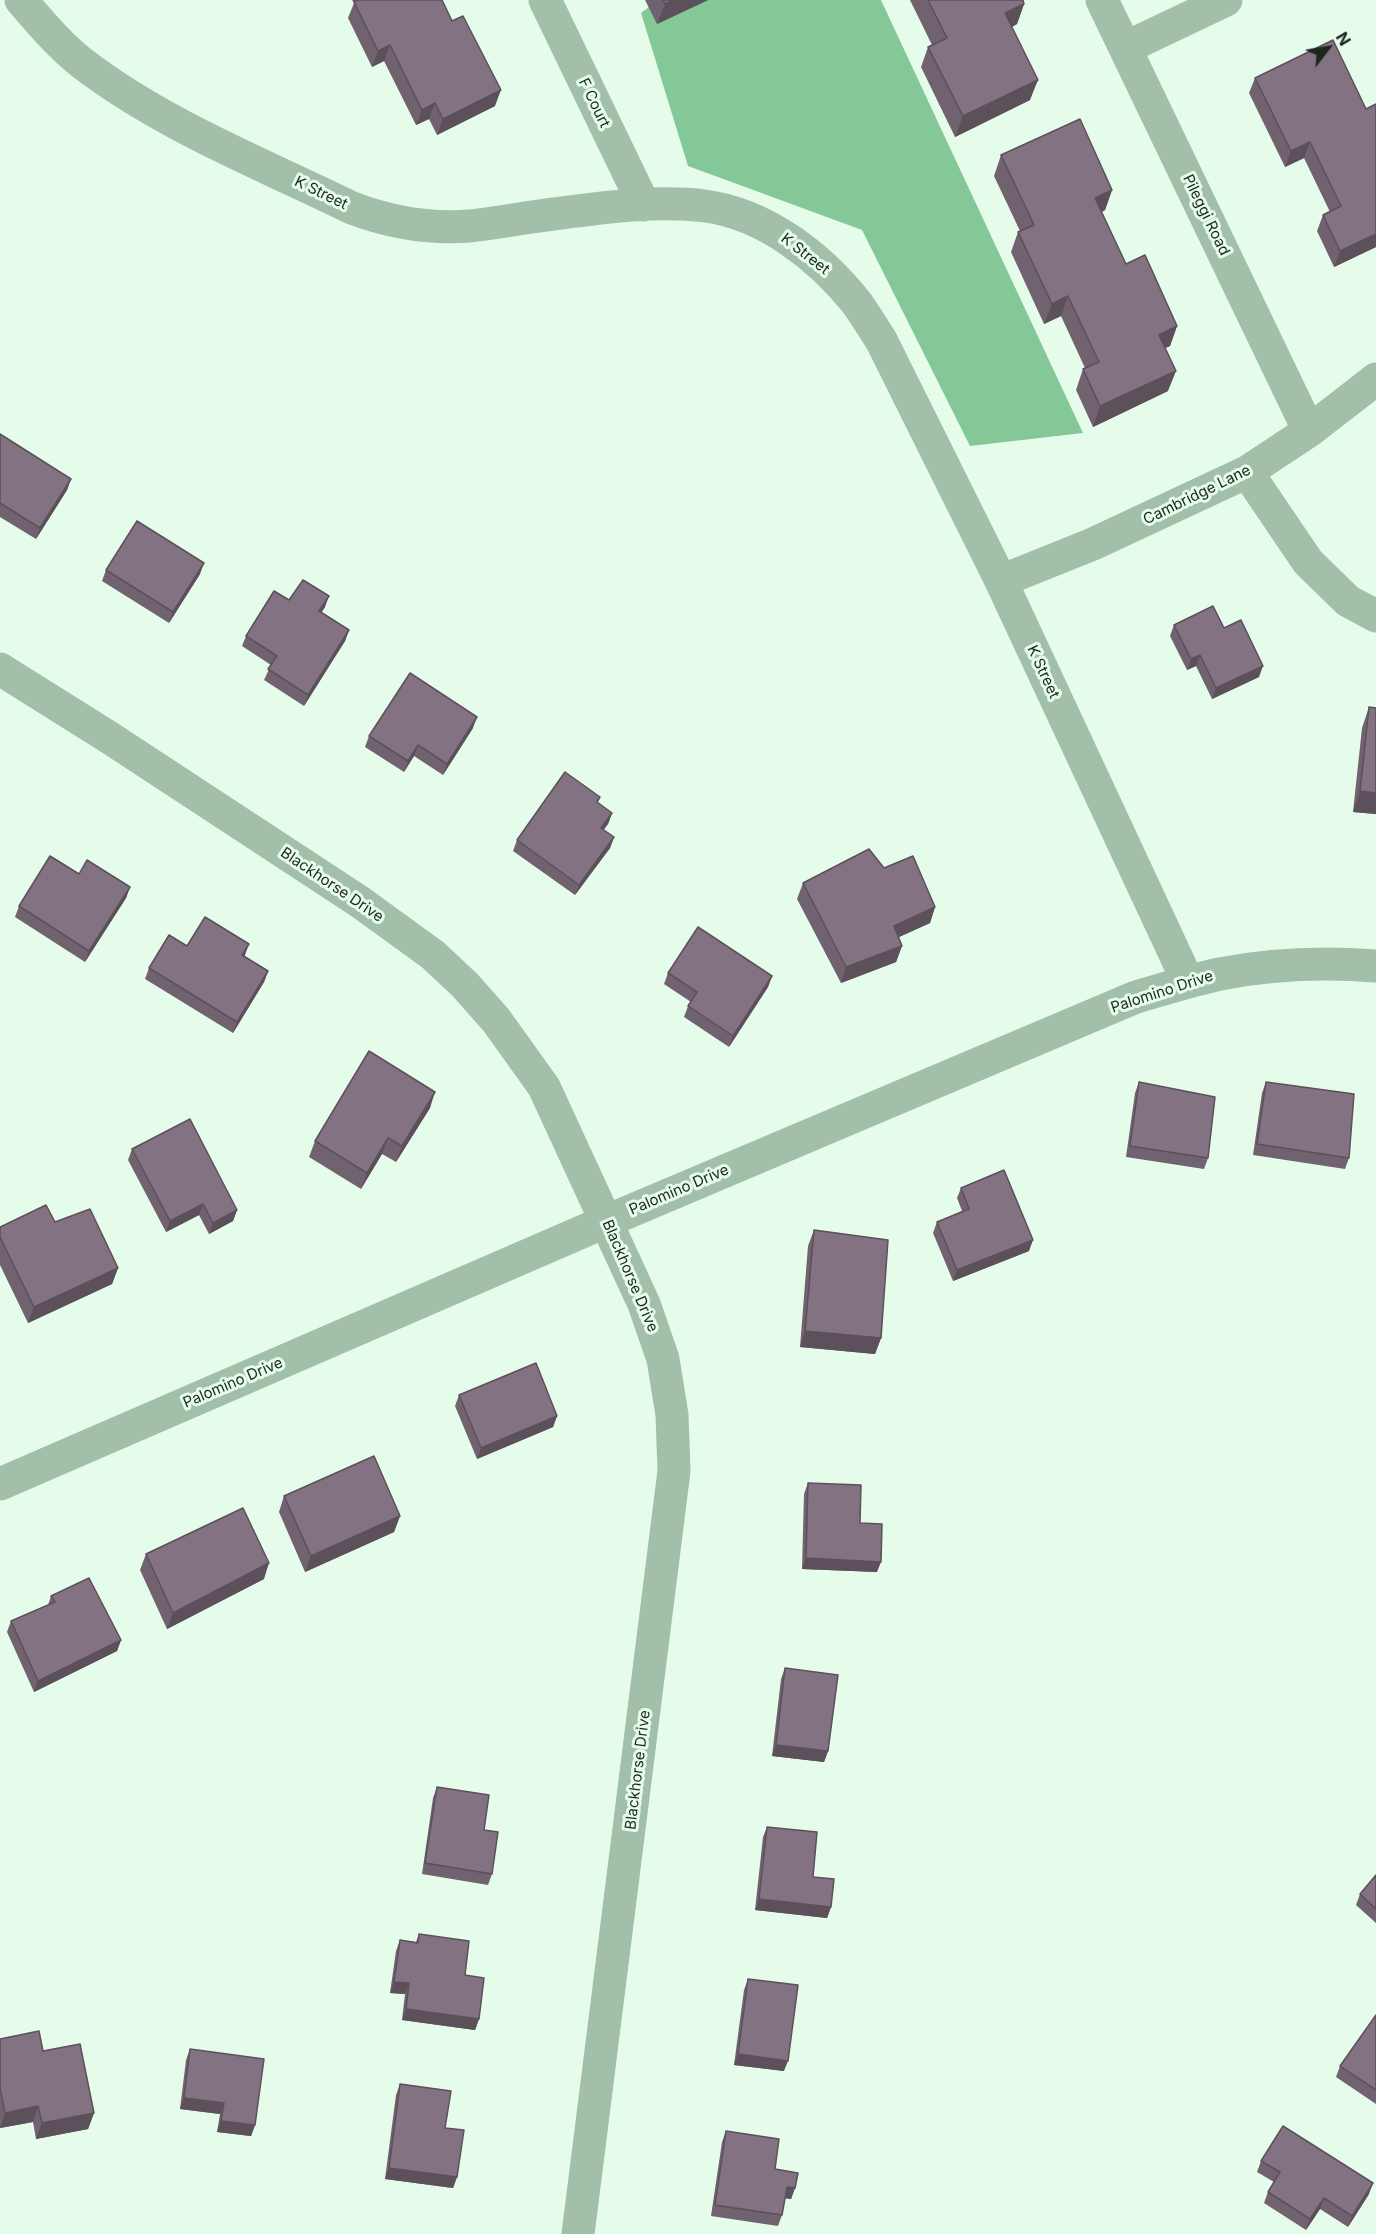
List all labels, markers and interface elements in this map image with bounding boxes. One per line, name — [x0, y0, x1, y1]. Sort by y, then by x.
north arrow — [1298, 18, 1358, 78]
text: N — [1332, 28, 1355, 49]
street label: F Court — [574, 75, 614, 131]
street label: Pileggi Road — [1179, 171, 1233, 259]
street label: K Street — [292, 172, 350, 214]
street label: K Street — [777, 229, 833, 279]
street label: Cambridge Lane — [1140, 461, 1254, 529]
street label: K Street — [1023, 643, 1063, 701]
street label: Blackhorse Drive — [277, 844, 387, 926]
street label: Palomino Drive — [1108, 967, 1216, 1017]
street label: Palomino Drive — [626, 1161, 732, 1219]
street label: Blackhorse Drive — [598, 1217, 662, 1335]
street label: Palomino Drive — [180, 1354, 286, 1412]
street label: Blackhorse Drive — [622, 1709, 654, 1831]

